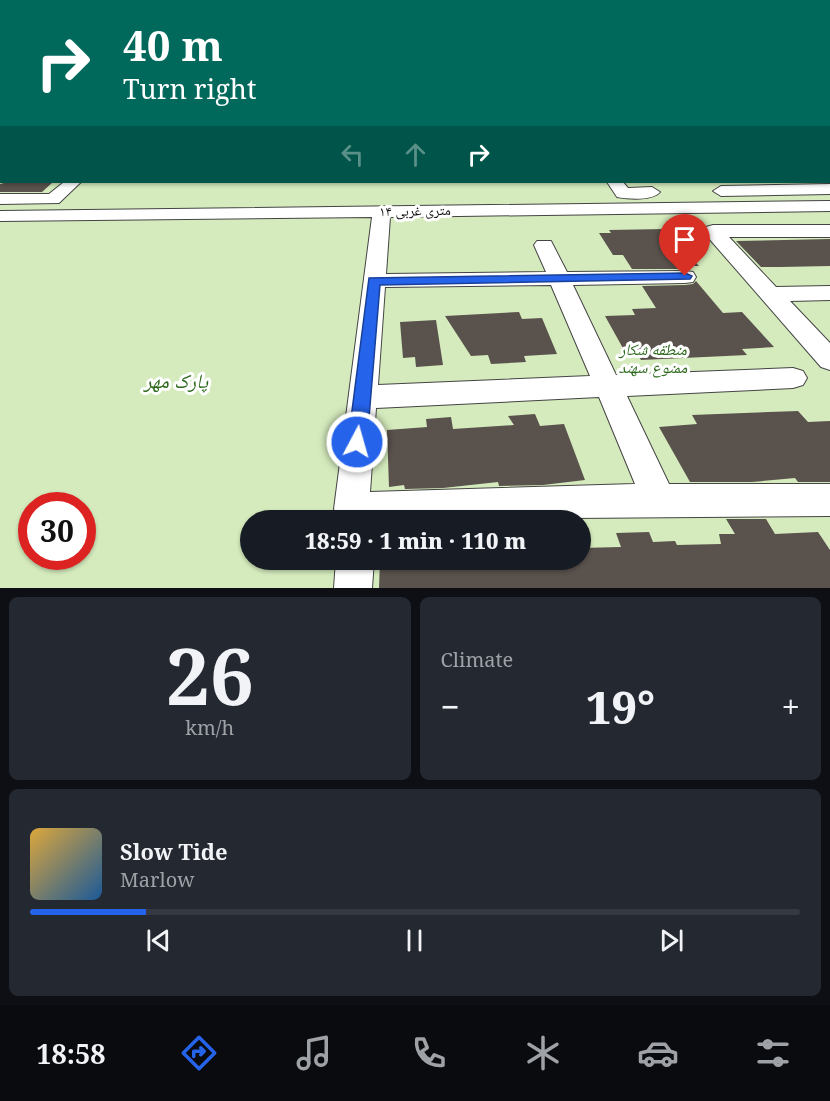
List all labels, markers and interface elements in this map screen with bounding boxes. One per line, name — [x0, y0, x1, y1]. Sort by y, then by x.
text: 40 m — [123, 16, 223, 73]
icon: right — [24, 24, 102, 102]
text: Turn right — [123, 70, 256, 107]
icon: left — [336, 138, 369, 171]
icon: ahead — [399, 138, 432, 171]
icon: right — [462, 138, 495, 171]
street label: ۱۴ متری غربی — [379, 200, 451, 220]
pin — [659, 214, 710, 276]
icon: arrive — [668, 223, 701, 256]
park label: منطقه شکار ممنوع سهند — [618, 338, 688, 378]
park label: پارک مهر — [142, 367, 208, 394]
position arrow — [325, 410, 389, 474]
speed limit sign: 30 — [18, 492, 96, 570]
text: 18:59 · 1 min · 110 m — [305, 525, 526, 555]
text: 26 — [166, 622, 254, 728]
text: Climate — [441, 646, 513, 673]
text: 19° — [586, 676, 655, 737]
text: − — [441, 684, 460, 729]
text: + — [782, 684, 800, 729]
text: km/h — [185, 714, 234, 741]
text: Slow Tide — [120, 836, 228, 866]
text: Marlow — [120, 866, 194, 893]
icon: previous — [142, 924, 175, 957]
icon: pause — [398, 924, 431, 957]
icon: next — [655, 924, 688, 957]
icon: directions — [178, 1032, 220, 1074]
icon: music — [293, 1032, 335, 1074]
icon: phone — [408, 1032, 450, 1074]
icon: climate — [522, 1032, 564, 1074]
icon: car — [637, 1032, 679, 1074]
icon: filters — [752, 1032, 794, 1074]
text: 18:58 — [36, 1035, 106, 1072]

